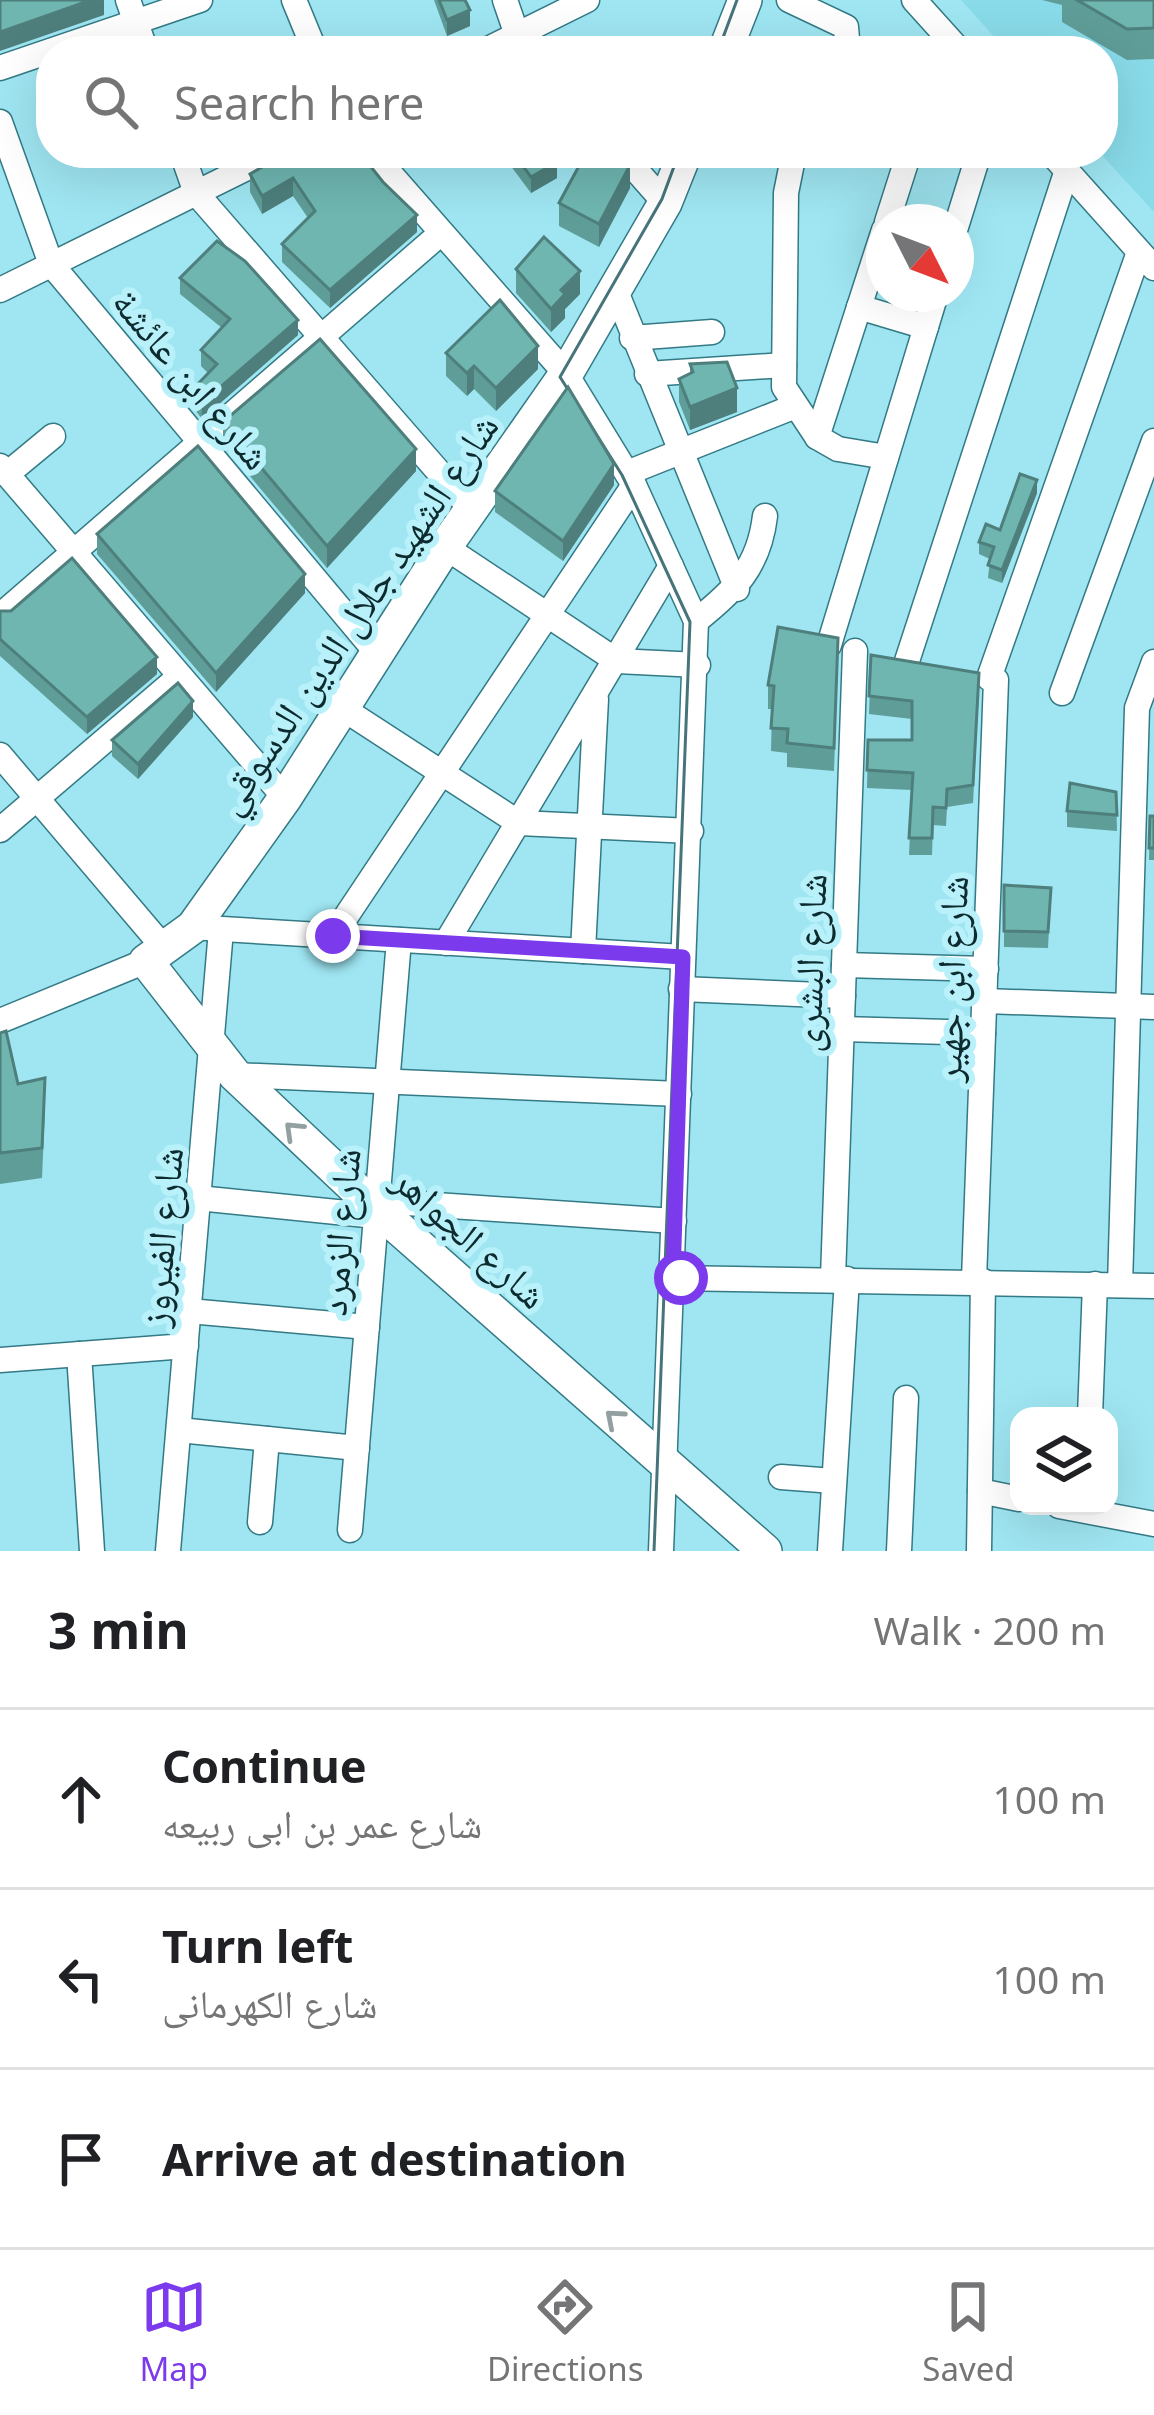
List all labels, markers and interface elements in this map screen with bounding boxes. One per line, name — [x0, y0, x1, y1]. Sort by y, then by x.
search box — [36, 36, 1118, 168]
icon: search — [78, 69, 144, 135]
text: Search here — [174, 72, 424, 133]
north arrow — [866, 204, 974, 312]
street label: شارع ابن عائشة — [102, 276, 284, 480]
street label: شارع الشهيد جلال الدين الدسوقي — [201, 402, 515, 828]
street label: شارع البشرى — [778, 873, 838, 1053]
street label: شارع ابن جهير — [919, 875, 979, 1084]
route end — [306, 909, 360, 963]
one-way arrow — [285, 1122, 307, 1144]
street label: شارع الفيروز — [126, 1145, 194, 1330]
street label: شارع الزمرد — [304, 1146, 372, 1318]
street label: شارع الجواهر — [382, 1152, 560, 1320]
route start — [654, 1251, 708, 1305]
map controls — [1010, 1407, 1118, 1515]
button: layers — [1010, 1407, 1118, 1515]
one-way arrow — [606, 1411, 628, 1432]
text: 3 min — [48, 1594, 189, 1664]
text: Walk · 200 m — [873, 1603, 1106, 1656]
text: Continue — [162, 1735, 367, 1796]
icon: ahead — [48, 1766, 114, 1832]
text: 100 m — [992, 1772, 1106, 1825]
text: شارع عمر بن ابى ربيعه — [162, 1796, 482, 1849]
text: Turn left — [162, 1915, 353, 1976]
icon: left — [48, 1946, 114, 2012]
text: 100 m — [992, 1952, 1106, 2005]
text: شارع الكهرمانى — [162, 1976, 378, 2029]
icon: arrive — [48, 2126, 114, 2192]
text: Arrive at destination — [162, 2128, 627, 2189]
tab: Map — [139, 2274, 208, 2391]
tab: Directions — [487, 2274, 644, 2391]
tab: Saved — [922, 2274, 1015, 2391]

